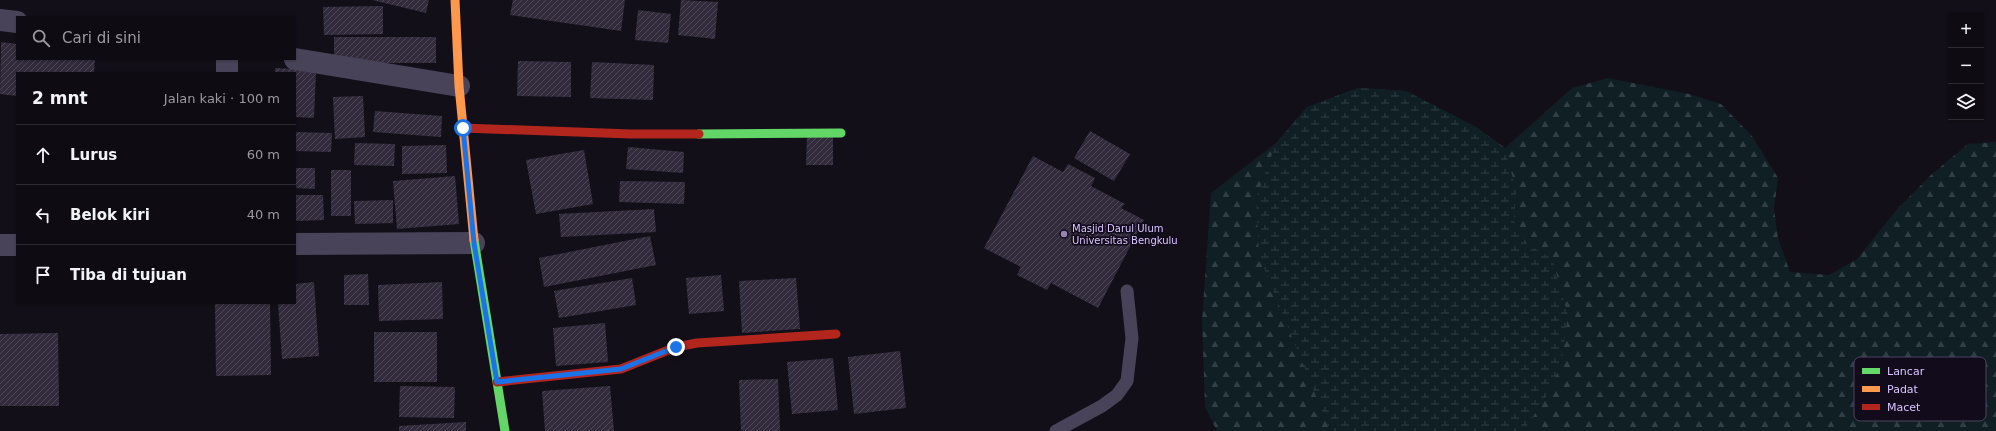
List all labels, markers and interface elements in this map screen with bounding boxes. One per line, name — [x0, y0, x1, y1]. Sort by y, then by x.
map controls — [1948, 12, 1984, 120]
button: + — [1948, 12, 1984, 48]
search box — [16, 16, 296, 60]
icon: search — [30, 27, 52, 49]
text: Cari di sini — [62, 29, 141, 47]
button: − — [1948, 48, 1984, 84]
button: layers — [1948, 84, 1984, 120]
text: 2 mnt — [32, 88, 88, 108]
text: Jalan kaki · 100 m — [164, 91, 280, 106]
route start — [454, 119, 472, 137]
icon: ahead — [32, 144, 54, 166]
text: Lurus — [70, 146, 117, 164]
text: 60 m — [247, 147, 280, 162]
icon: left — [32, 204, 54, 226]
text: Belok kiri — [70, 206, 150, 224]
text: 40 m — [247, 207, 280, 222]
place label: Masjid Darul Ulum Universitas Bengkulu — [1072, 223, 1178, 246]
marker: Masjid Darul Ulum Universitas Bengkulu — [1059, 229, 1069, 239]
icon: arrive — [32, 264, 54, 286]
text: Tiba di tujuan — [70, 266, 187, 284]
route end — [667, 338, 685, 356]
legend — [1854, 357, 1986, 421]
text: Lancar — [1887, 365, 1925, 378]
text: Padat — [1887, 383, 1919, 396]
text: Macet — [1887, 401, 1921, 414]

